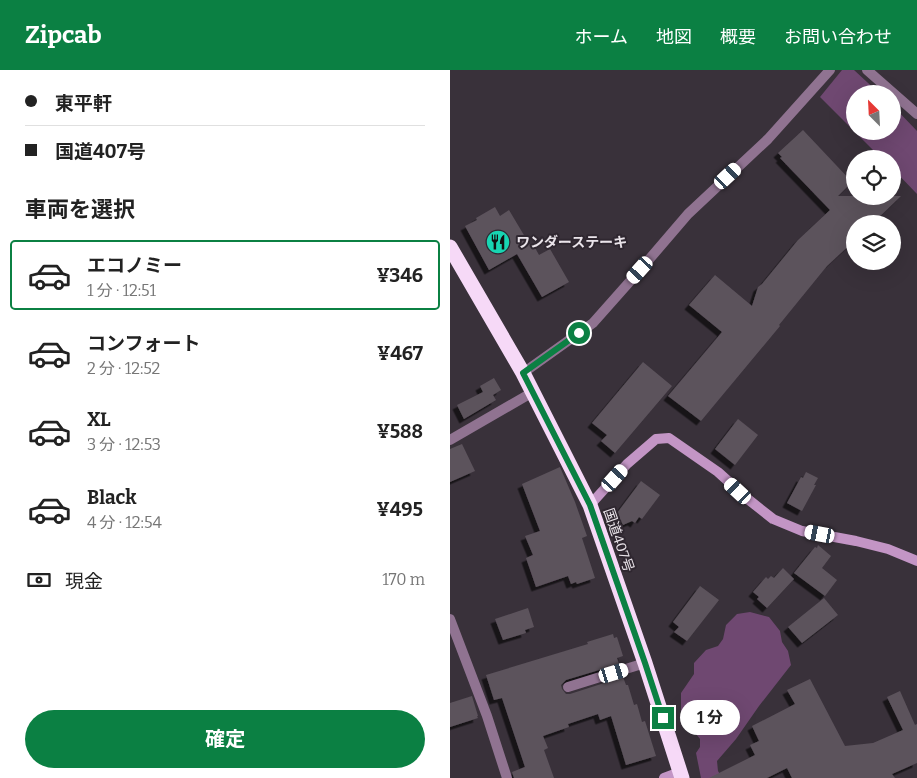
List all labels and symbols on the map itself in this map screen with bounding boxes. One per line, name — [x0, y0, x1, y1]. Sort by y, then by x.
north arrow — [846, 85, 901, 140]
car — [711, 160, 744, 192]
restaurant icon: ワンダーステーキ — [485, 229, 511, 255]
place label: ワンダーステーキ — [516, 234, 627, 251]
car — [624, 254, 655, 286]
route start — [568, 322, 590, 344]
car — [599, 462, 630, 494]
car — [721, 475, 754, 507]
street label: 国道407号 — [600, 506, 637, 574]
car — [803, 524, 836, 544]
car — [597, 661, 630, 685]
callout: 1 分 — [680, 700, 740, 736]
route end — [652, 707, 674, 729]

